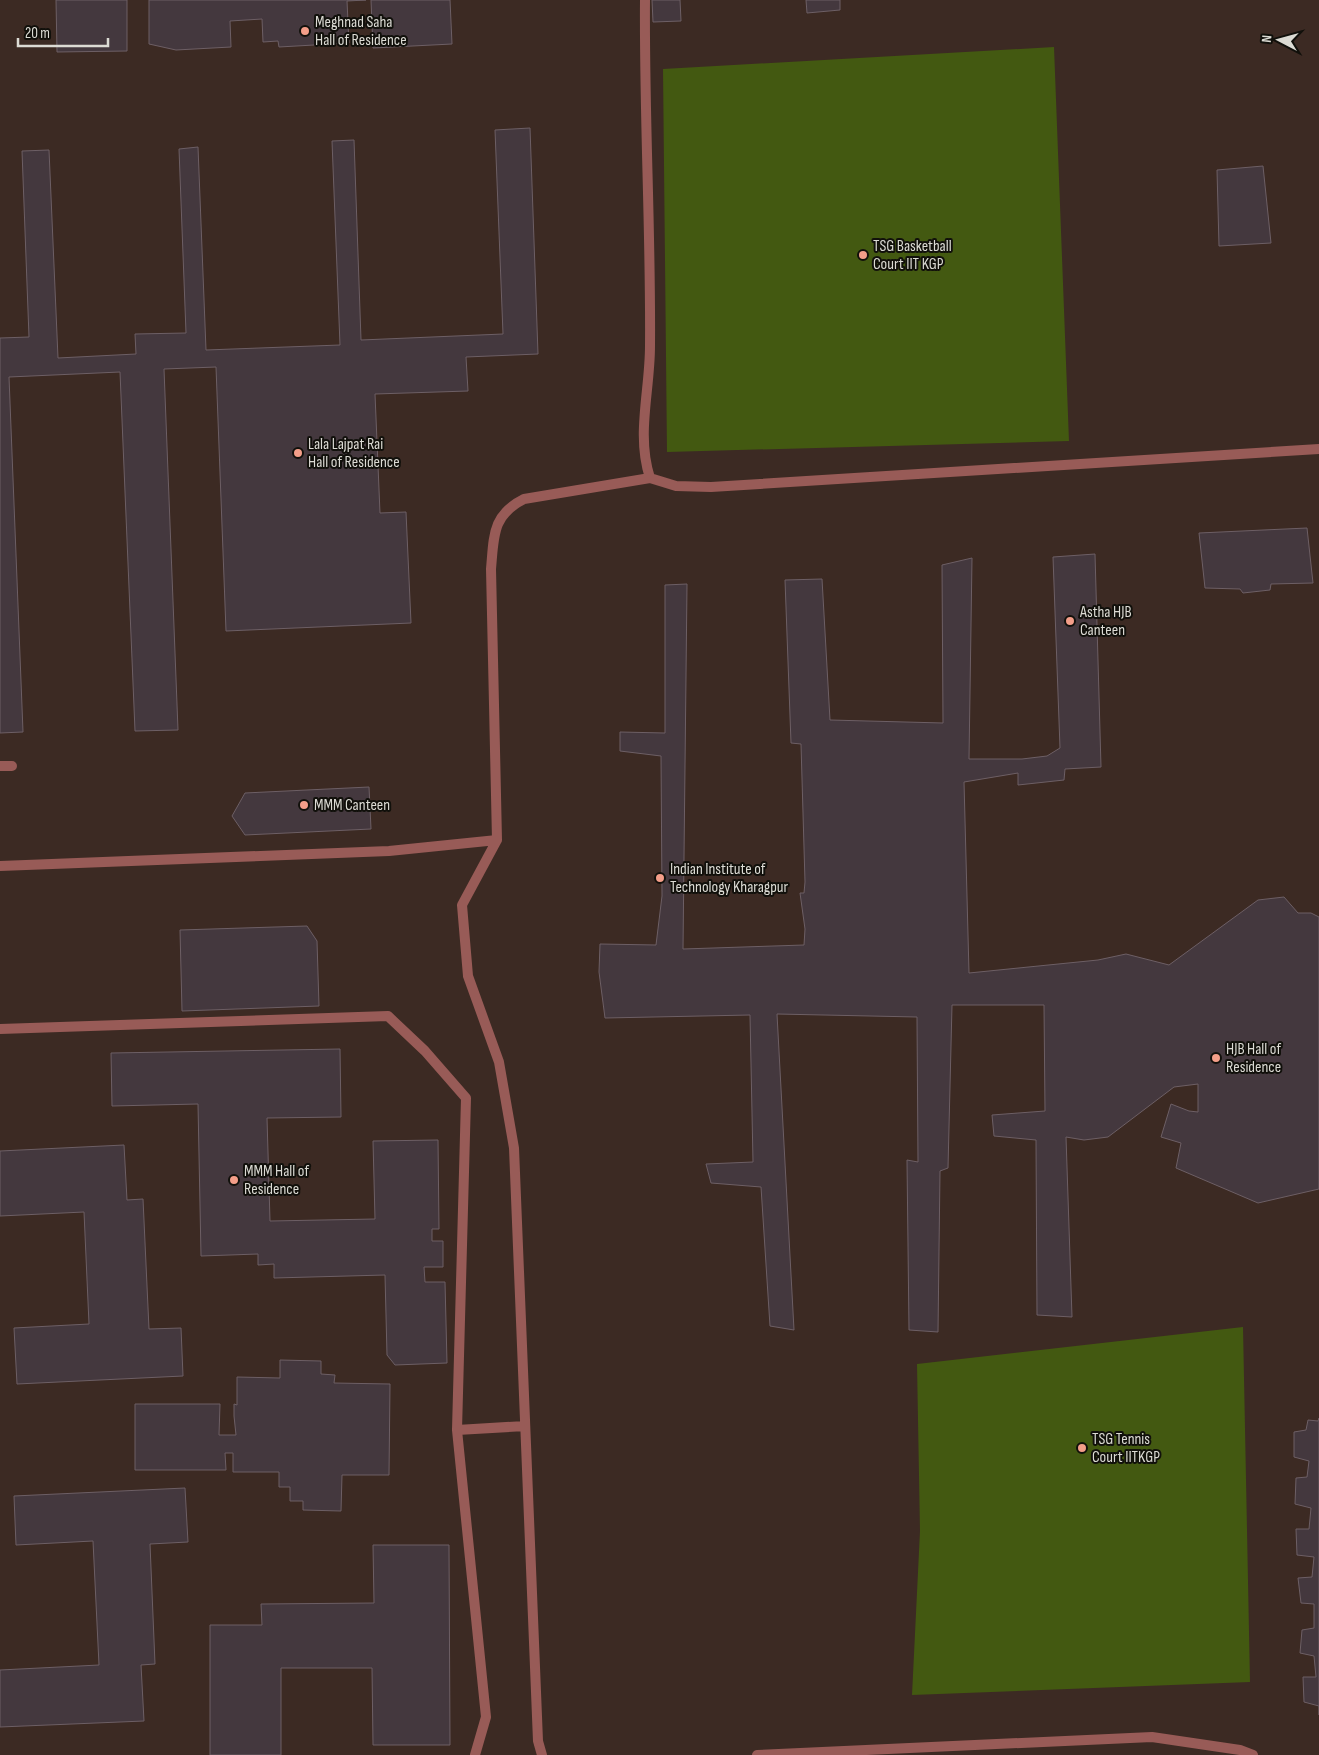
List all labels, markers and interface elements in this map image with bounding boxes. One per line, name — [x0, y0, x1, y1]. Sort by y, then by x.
place label: Meghnad Saha Hall of Residence — [315, 13, 407, 50]
scale bar — [18, 15, 108, 47]
north arrow — [1254, 15, 1304, 65]
text: 20 m — [25, 24, 50, 43]
marker: Meghnad Saha Hall of Residence — [299, 25, 311, 37]
text: N — [1258, 34, 1275, 43]
place label: TSG Basketball Court IIT KGP — [873, 237, 952, 274]
marker: TSG Basketball Court IIT KGP — [857, 249, 869, 261]
place label: Lala Lajpat Rai Hall of Residence — [308, 435, 400, 472]
marker: Lala Lajpat Rai Hall of Residence — [292, 447, 304, 459]
place label: Astha HJB Canteen — [1079, 603, 1132, 640]
marker: Astha HJB Canteen — [1064, 615, 1076, 627]
place label: MMM Canteen — [314, 796, 390, 815]
marker: MMM Canteen — [298, 799, 310, 811]
place label: Indian Institute of Technology Kharagpur — [670, 860, 789, 897]
marker: Indian Institute of Technology Kharagpur — [654, 872, 666, 884]
place label: HJB Hall of Residence — [1226, 1040, 1281, 1077]
marker: HJB Hall of Residence — [1210, 1052, 1222, 1064]
place label: MMM Hall of Residence — [244, 1162, 309, 1199]
marker: MMM Hall of Residence — [228, 1174, 240, 1186]
place label: TSG Tennis Court IITKGP — [1092, 1430, 1160, 1467]
marker: TSG Tennis Court IITKGP — [1076, 1442, 1088, 1454]

